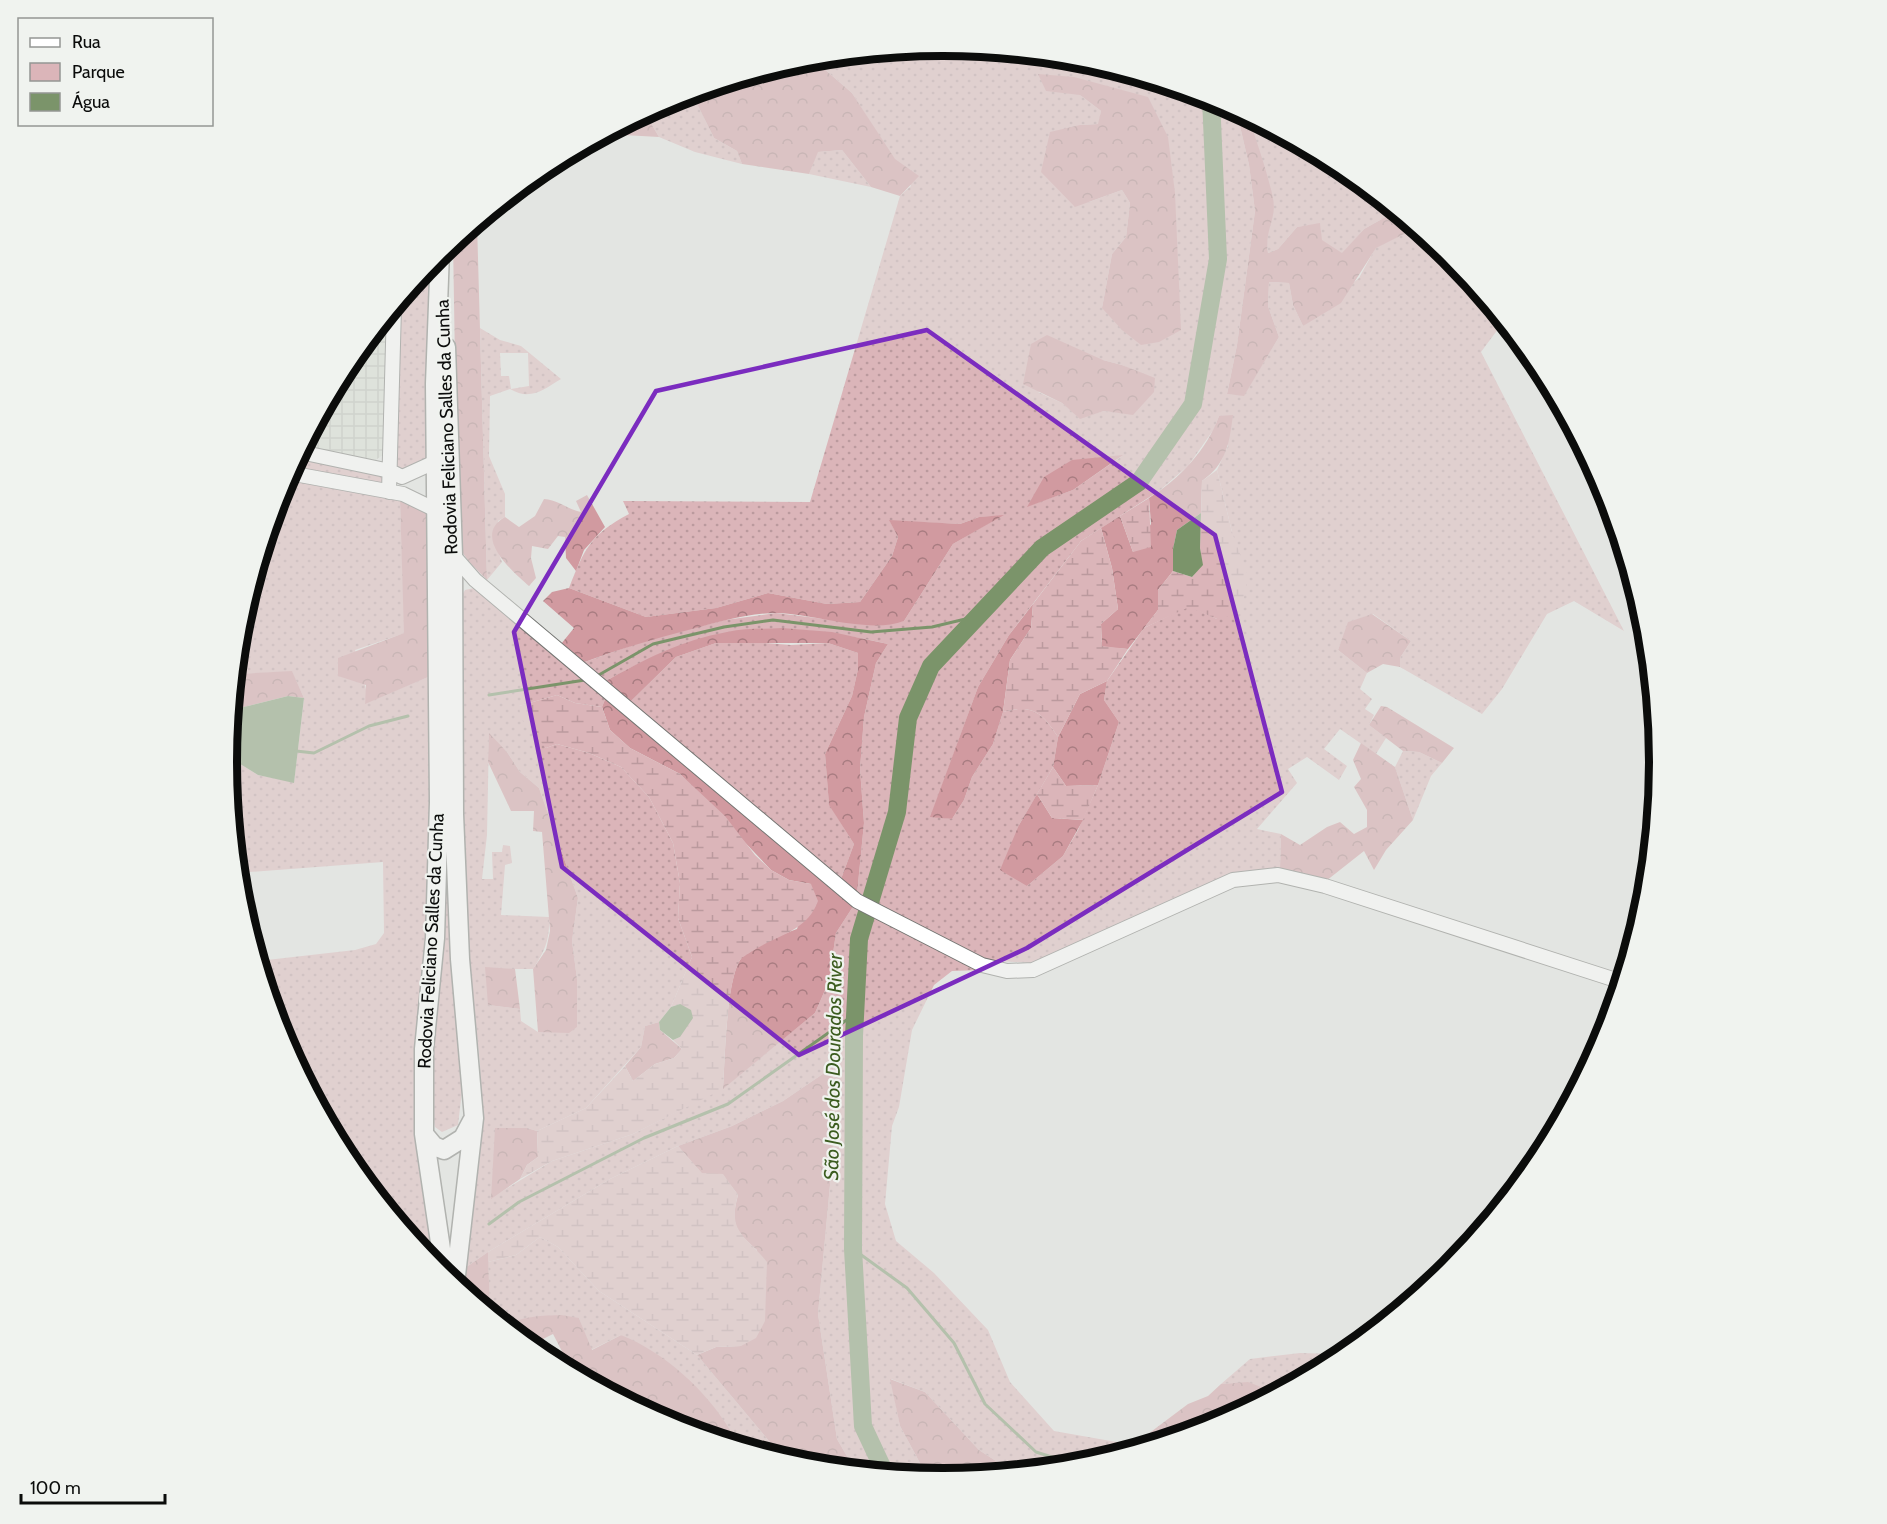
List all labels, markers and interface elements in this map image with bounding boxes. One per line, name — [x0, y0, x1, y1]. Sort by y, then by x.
legend — [18, 18, 213, 126]
text: Rua — [72, 31, 101, 53]
text: Parque — [72, 61, 125, 83]
text: Água — [72, 91, 110, 113]
street label: Rodovia Feliciano Salles da Cunha — [432, 298, 462, 555]
street label: Rodovia Feliciano Salles da Cunha — [413, 812, 449, 1069]
water label: São José dos Dourados River — [819, 952, 847, 1181]
scale bar — [21, 1467, 165, 1505]
text: 100 m — [30, 1477, 81, 1499]

